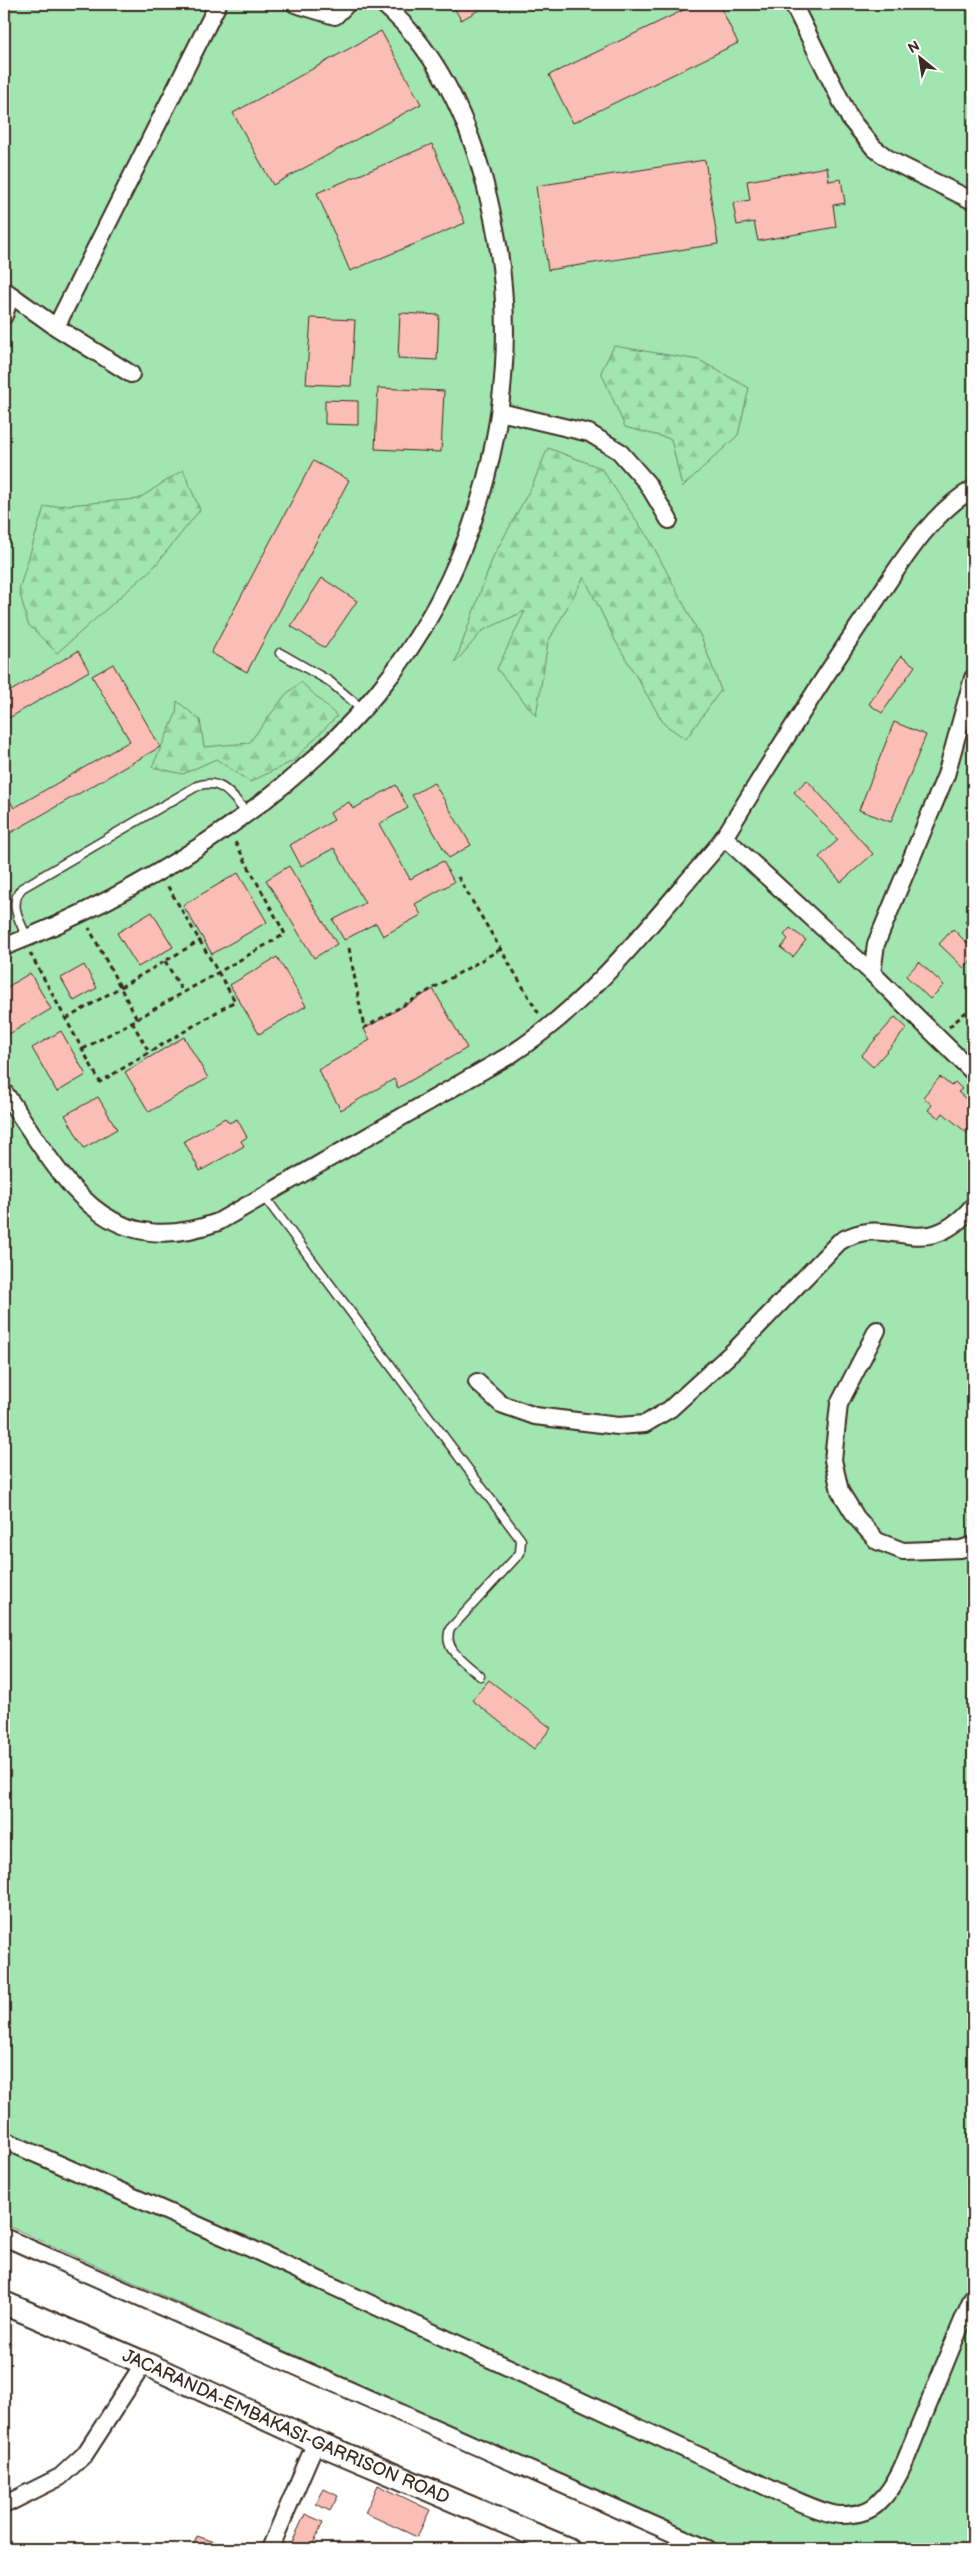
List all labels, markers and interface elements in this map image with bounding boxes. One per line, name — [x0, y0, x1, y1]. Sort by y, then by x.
north arrow — [894, 32, 944, 82]
text: N — [905, 37, 923, 57]
street label: JACARANDA-EMBAKASI-GARRISON ROAD — [119, 2345, 453, 2508]

